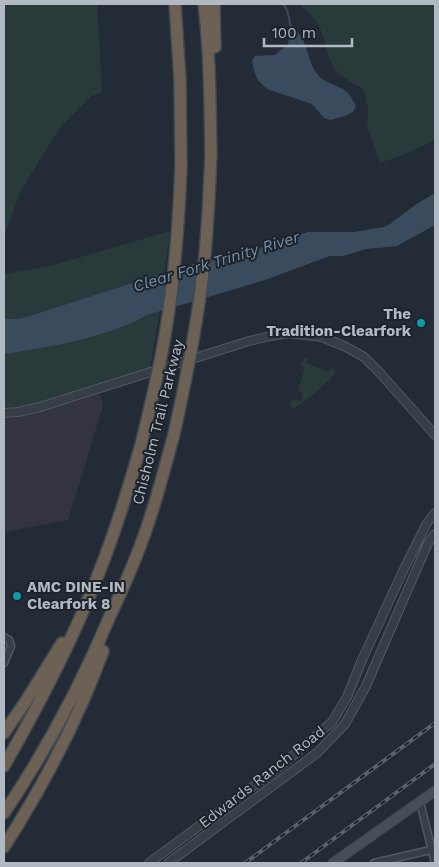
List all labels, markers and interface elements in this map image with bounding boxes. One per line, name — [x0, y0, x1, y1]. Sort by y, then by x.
scale bar — [264, 15, 352, 47]
text: 100 m — [272, 24, 316, 42]
water label: Clear Fork Trinity River — [131, 227, 302, 296]
place label: The Tradition-Clearfork — [266, 305, 412, 340]
marker: The Tradition-Clearfork — [415, 317, 427, 329]
street label: Chisholm Trail Parkway — [129, 337, 187, 506]
place label: AMC DINE-IN Clearfork 8 — [27, 578, 125, 613]
marker: AMC DINE-IN Clearfork 8 — [11, 590, 23, 602]
street label: Edwards Ranch Road — [195, 722, 329, 832]

